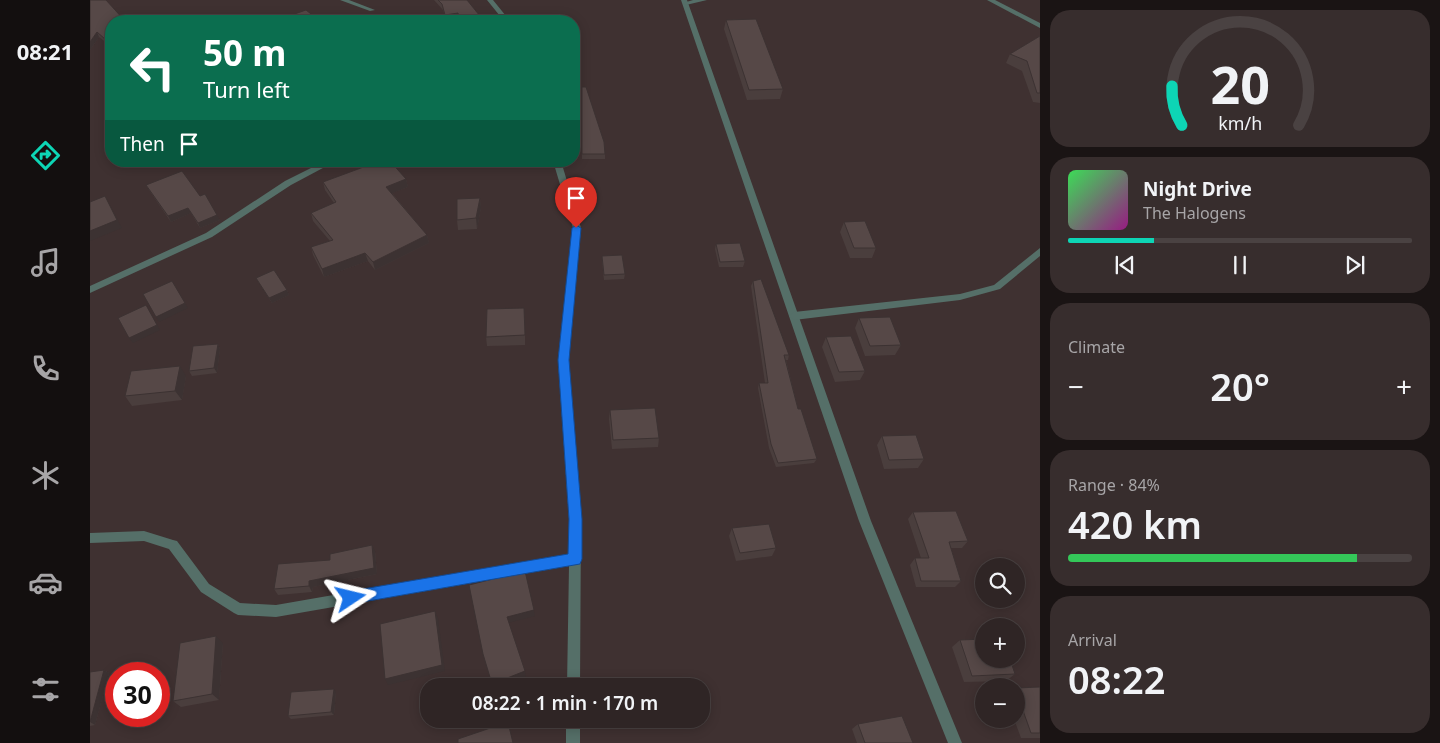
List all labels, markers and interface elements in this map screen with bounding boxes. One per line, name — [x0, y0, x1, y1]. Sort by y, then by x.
text: 50 m — [203, 29, 286, 76]
icon: left — [120, 35, 185, 100]
text: 08:21 — [17, 36, 73, 66]
text: 20 — [1210, 48, 1270, 119]
text: Turn left — [203, 74, 290, 104]
text: km/h — [1218, 111, 1262, 135]
icon: arrive — [175, 130, 203, 158]
text: Then — [120, 131, 165, 157]
icon: directions — [28, 138, 63, 173]
text: Night Drive — [1143, 176, 1252, 202]
pin — [555, 177, 597, 228]
icon: arrive — [562, 184, 590, 212]
text: The Halogens — [1143, 202, 1246, 224]
icon: music — [28, 245, 63, 280]
icon: previous — [1111, 251, 1139, 279]
icon: pause — [1226, 251, 1254, 279]
icon: next — [1341, 251, 1369, 279]
text: Climate — [1068, 336, 1125, 358]
icon: phone — [28, 351, 63, 386]
text: 20° — [1210, 360, 1270, 412]
text: − — [1068, 367, 1084, 405]
text: + — [1396, 367, 1412, 405]
icon: climate — [28, 458, 63, 493]
text: Range · 84% — [1068, 474, 1160, 496]
text: 420 km — [1068, 498, 1202, 550]
map controls — [975, 558, 1025, 728]
button: search — [975, 558, 1025, 608]
icon: car — [28, 565, 63, 600]
position arrow — [324, 571, 376, 623]
button: + — [975, 618, 1025, 668]
text: Arrival — [1068, 629, 1117, 651]
text: 08:22 — [1068, 653, 1165, 705]
speed limit sign: 30 — [105, 662, 170, 727]
icon: filters — [28, 672, 63, 707]
button: − — [975, 678, 1025, 728]
text: 08:22 · 1 min · 170 m — [472, 690, 658, 716]

